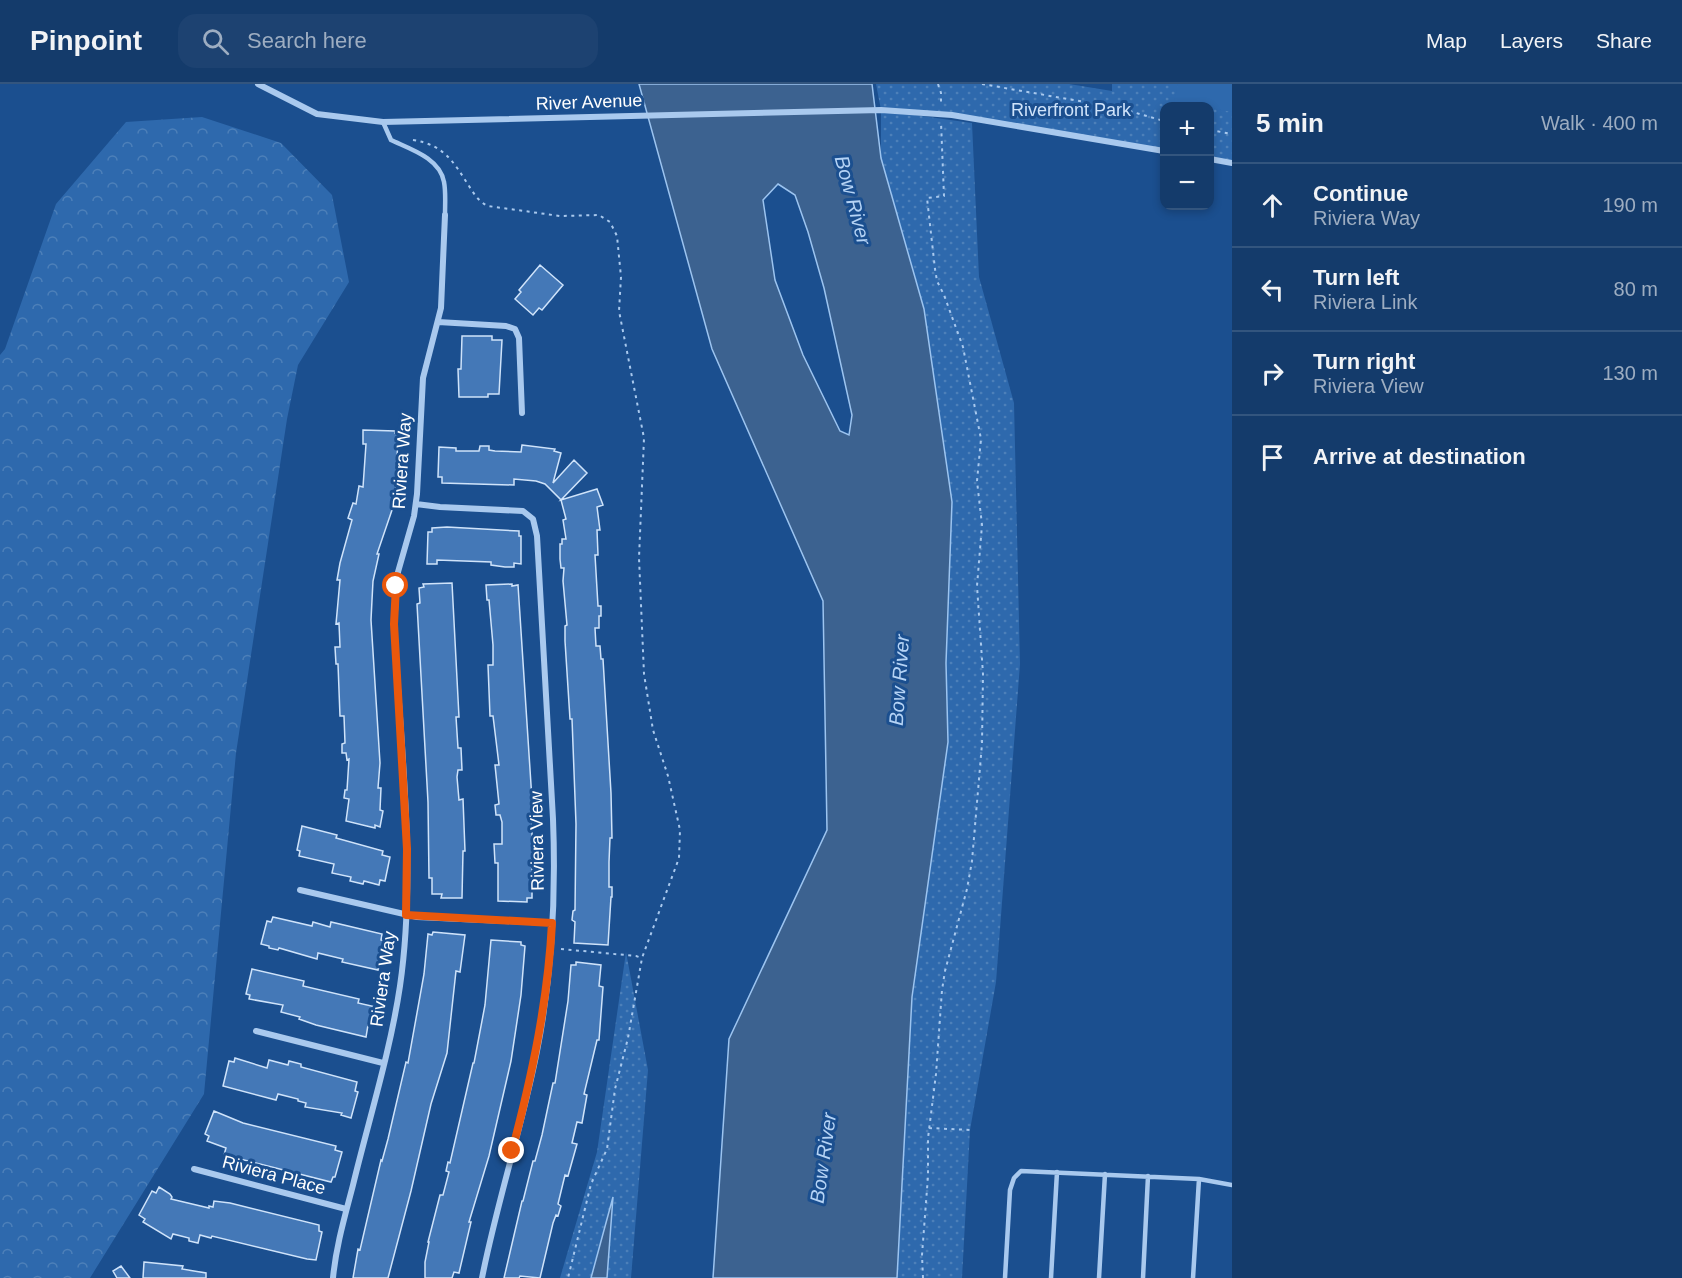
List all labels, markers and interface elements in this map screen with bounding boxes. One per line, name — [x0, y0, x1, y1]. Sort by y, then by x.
search box — [178, 14, 598, 68]
text: Pinpoint — [30, 25, 142, 56]
icon: search — [199, 25, 232, 58]
text: Search here — [247, 28, 367, 53]
text: Map — [1426, 29, 1467, 52]
text: Layers — [1500, 29, 1563, 52]
text: Share — [1596, 29, 1652, 52]
street label: River Avenue — [535, 90, 643, 114]
park label: Riverfront Park — [1011, 100, 1132, 120]
map controls — [1160, 102, 1214, 210]
button: + — [1160, 102, 1214, 156]
text: 5 min — [1256, 108, 1324, 138]
text: Walk · 400 m — [1541, 112, 1658, 134]
water label: Bow River — [831, 153, 876, 248]
button: − — [1160, 156, 1214, 210]
text: Continue — [1313, 181, 1408, 206]
icon: ahead — [1256, 189, 1289, 222]
text: 190 m — [1602, 194, 1658, 216]
text: Riviera Way — [1313, 207, 1420, 229]
text: Turn left — [1313, 265, 1399, 290]
icon: left — [1256, 273, 1289, 306]
text: 80 m — [1614, 278, 1658, 300]
text: Riviera Link — [1313, 291, 1417, 313]
text: Turn right — [1313, 349, 1415, 374]
icon: right — [1256, 357, 1289, 390]
text: 130 m — [1602, 362, 1658, 384]
text: Riviera View — [1313, 375, 1424, 397]
street label: Riviera Way — [389, 412, 415, 510]
icon: arrive — [1256, 441, 1289, 474]
text: Arrive at destination — [1313, 444, 1526, 469]
route start — [382, 572, 408, 598]
water label: Bow River — [885, 632, 913, 726]
street label: Riviera View — [526, 790, 548, 891]
street label: Riviera Way — [366, 930, 400, 1028]
water label: Bow River — [806, 1110, 840, 1205]
route end — [498, 1137, 524, 1163]
street label: Riviera Place — [220, 1152, 328, 1198]

